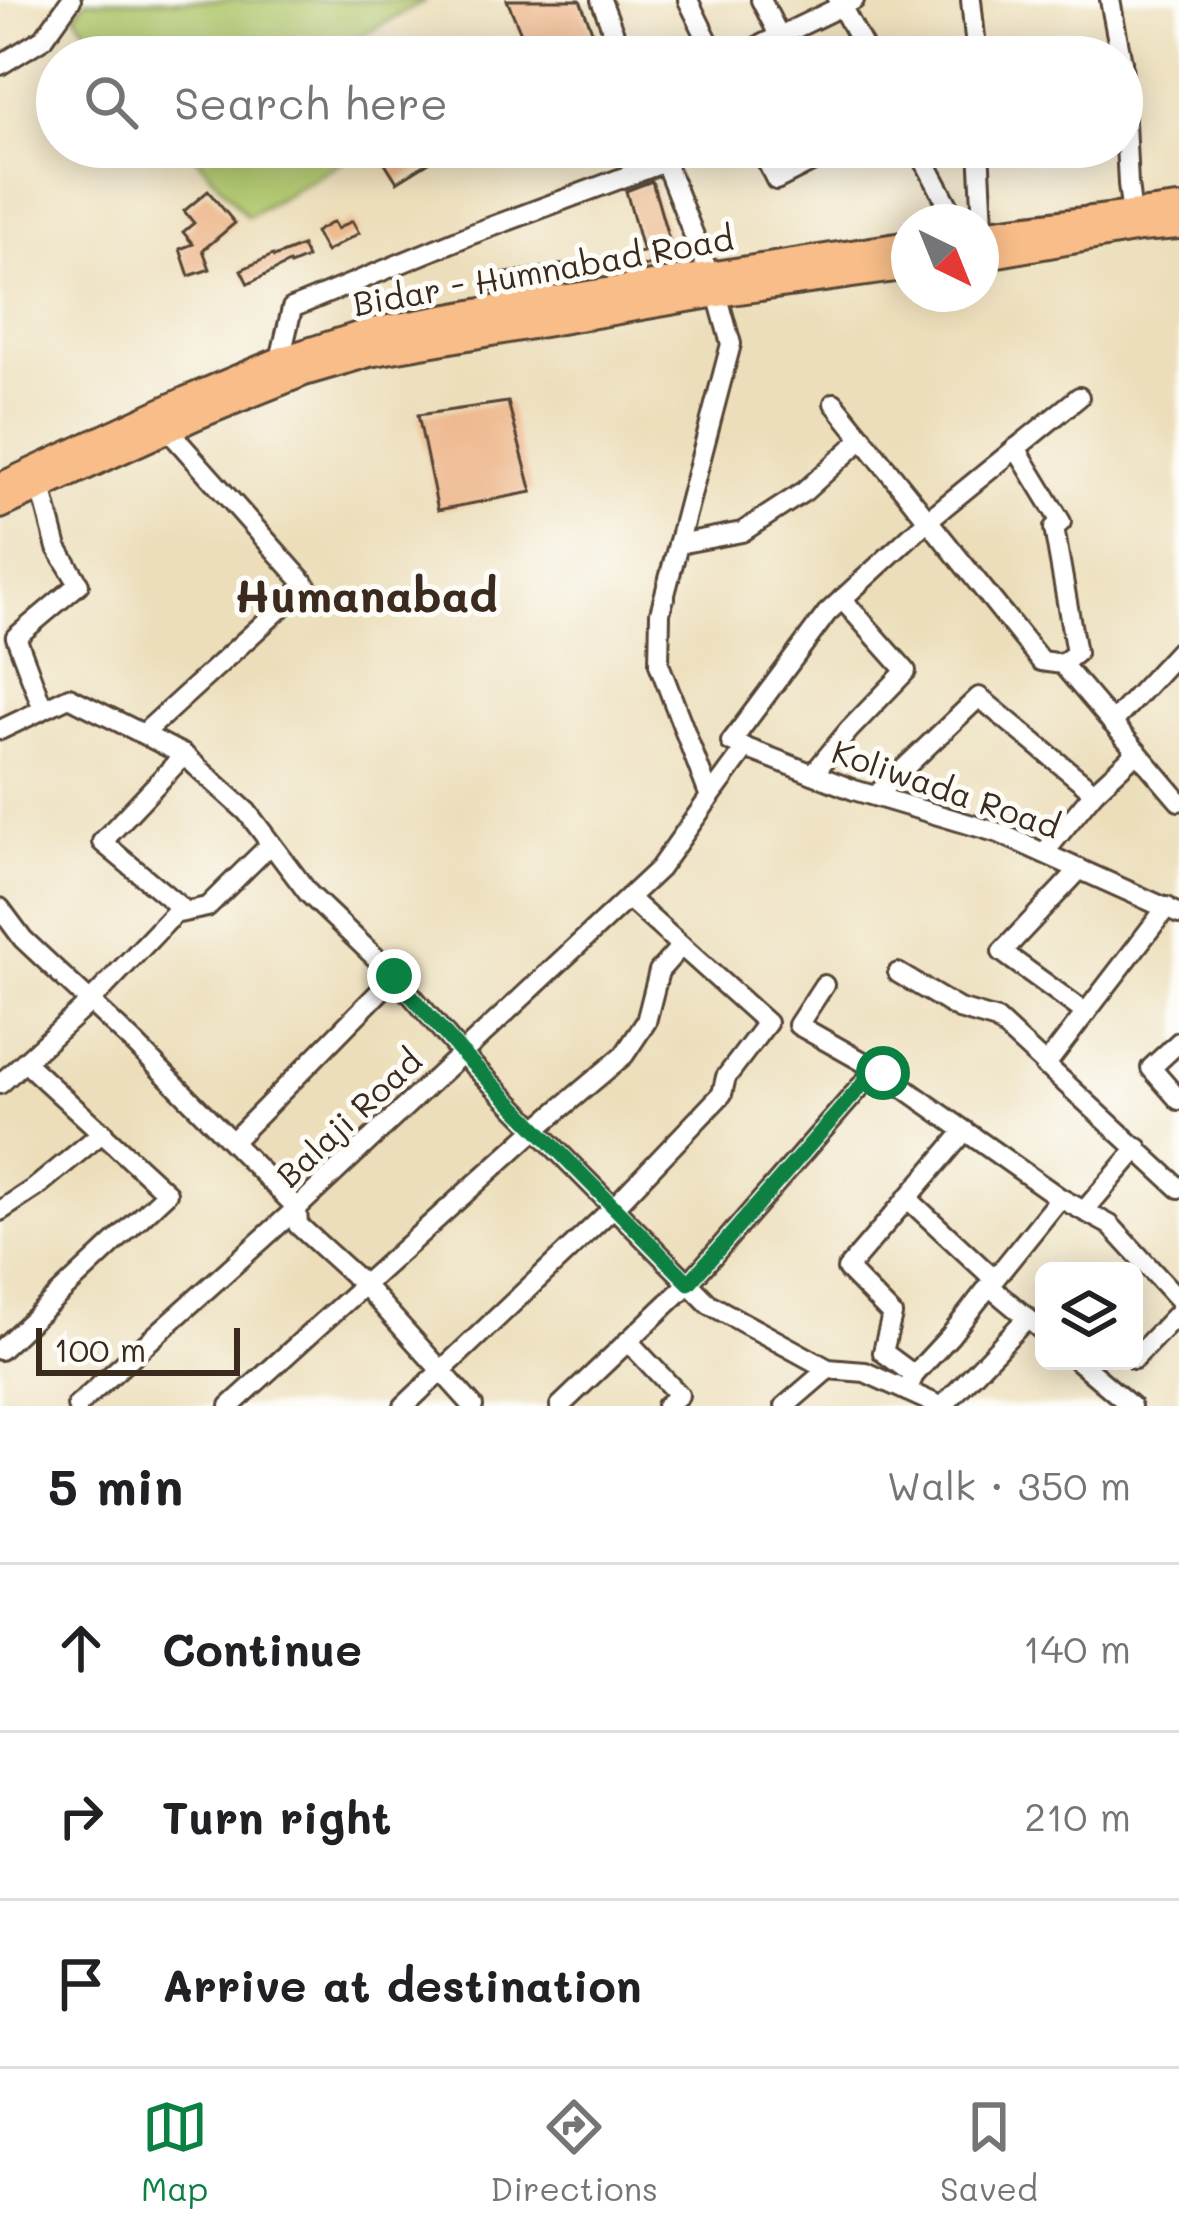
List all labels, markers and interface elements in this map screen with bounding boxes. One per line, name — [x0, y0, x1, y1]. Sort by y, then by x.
search box — [36, 36, 1143, 168]
icon: search — [78, 69, 144, 135]
text: Search here — [174, 73, 448, 131]
north arrow — [891, 204, 999, 312]
street label: Bidar - Humnabad Road — [349, 215, 736, 324]
district label: Humanabad — [234, 565, 498, 623]
street label: Koliwada Road — [827, 728, 1066, 847]
route end — [367, 949, 421, 1003]
street label: Balaji Road — [266, 1038, 430, 1195]
route start — [856, 1046, 910, 1100]
map controls — [1035, 1262, 1143, 1370]
button: layers — [1035, 1262, 1143, 1370]
scale bar — [36, 1322, 240, 1375]
text: 100 m — [54, 1327, 146, 1370]
text: 5 min — [48, 1451, 183, 1518]
text: Walk · 350 m — [887, 1459, 1131, 1510]
icon: ahead — [48, 1615, 114, 1681]
text: Continue — [162, 1619, 362, 1677]
text: 140 m — [1023, 1622, 1131, 1673]
icon: right — [48, 1783, 114, 1849]
text: Turn right — [162, 1787, 391, 1845]
text: 210 m — [1024, 1790, 1131, 1841]
icon: arrive — [48, 1951, 114, 2017]
text: Arrive at destination — [162, 1955, 642, 2013]
tab: Map — [141, 2094, 208, 2209]
tab: Directions — [490, 2094, 658, 2209]
tab: Saved — [940, 2094, 1038, 2209]

